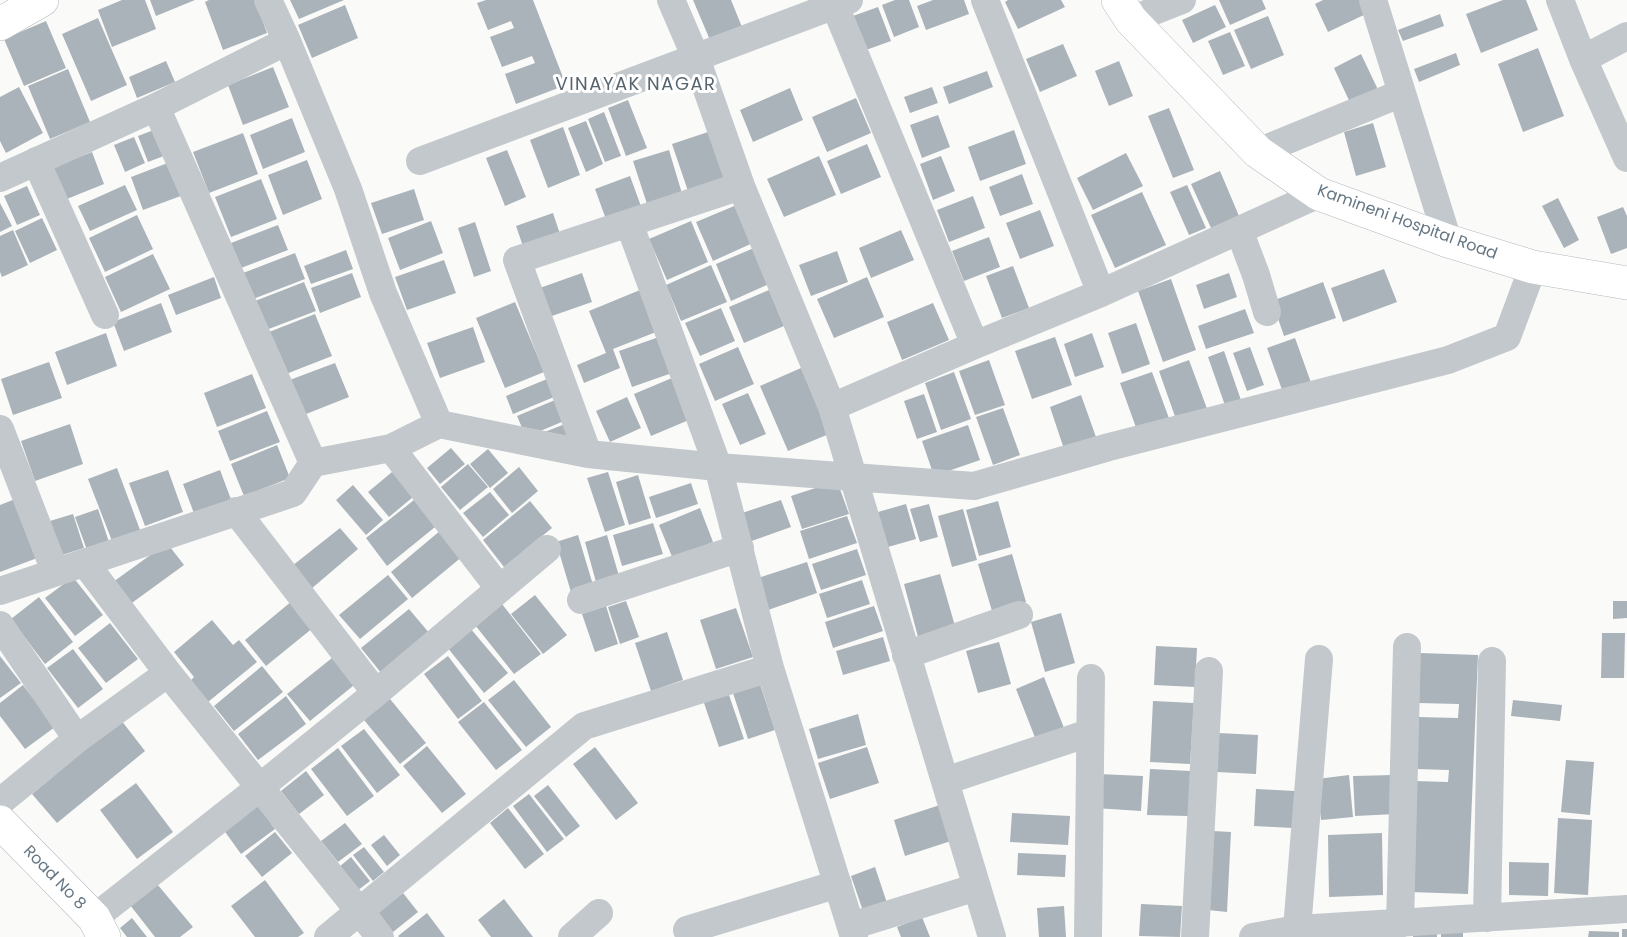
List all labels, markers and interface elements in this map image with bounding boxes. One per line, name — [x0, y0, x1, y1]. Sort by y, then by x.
district label: VINAYAK NAGAR — [556, 74, 716, 96]
street label: Kamineni Hospital Road — [1314, 181, 1500, 265]
street label: Road No 8 — [19, 842, 89, 914]

